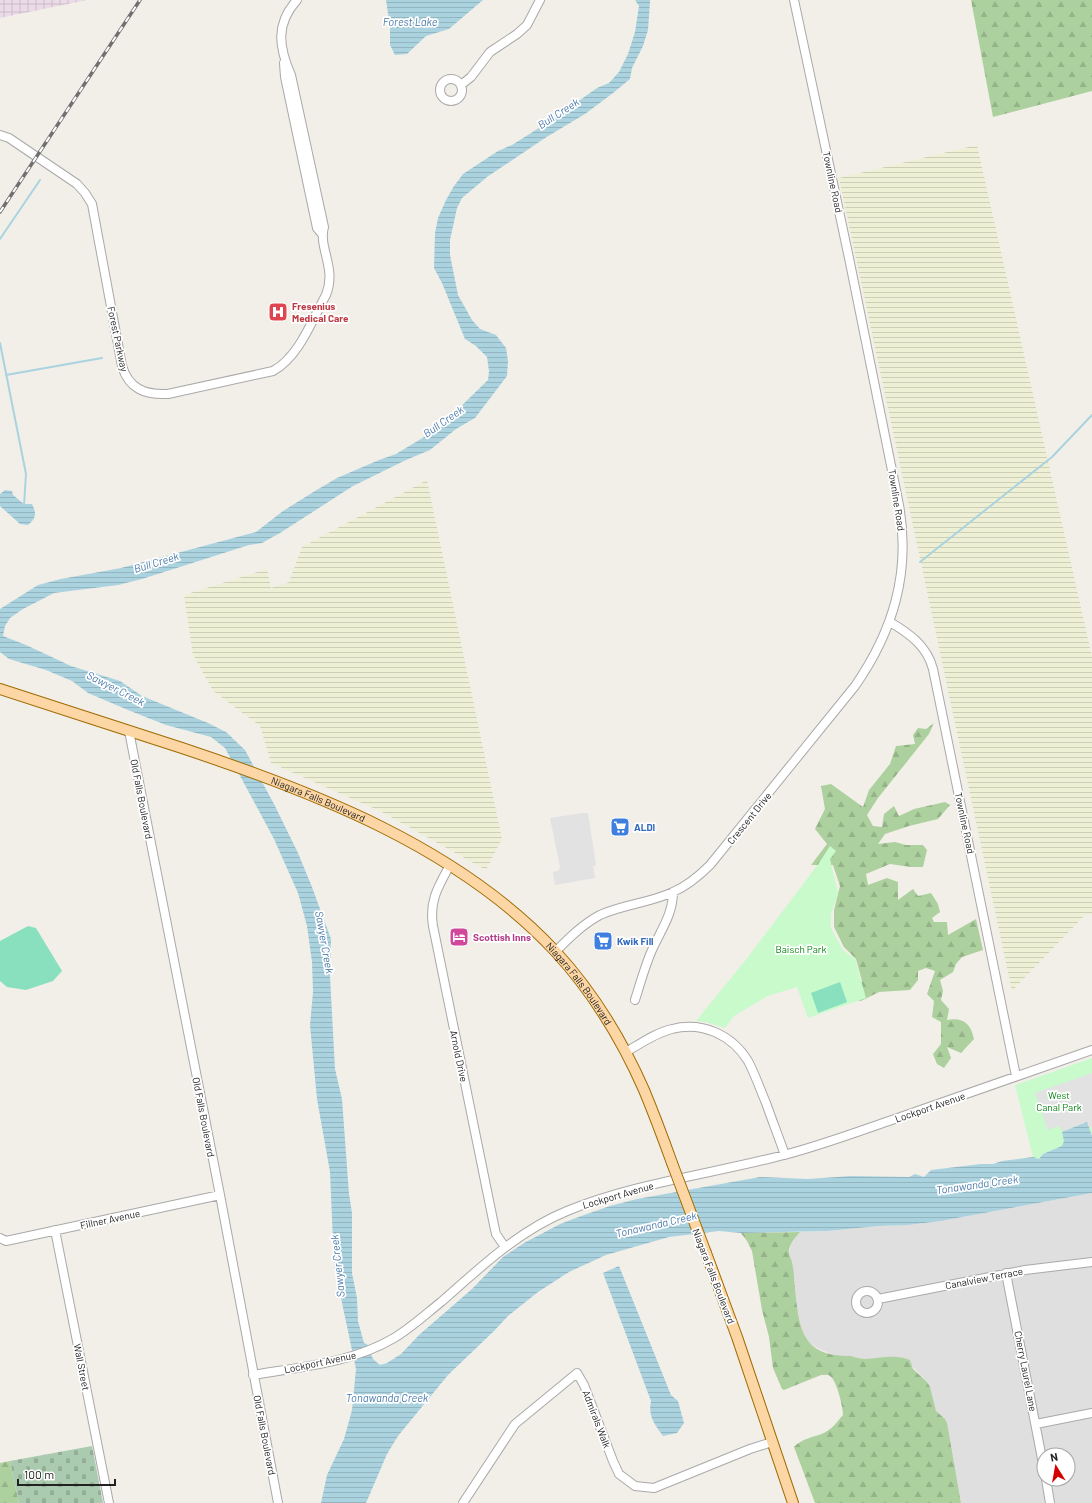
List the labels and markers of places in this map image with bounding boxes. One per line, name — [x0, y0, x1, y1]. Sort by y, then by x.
place label: Fresenius Medical Care — [292, 300, 349, 324]
hospital icon: Fresenius Medical Care — [267, 301, 289, 323]
supermarket icon: ALDI — [609, 816, 631, 838]
place label: ALDI — [634, 821, 656, 833]
hotel icon: Scottish Inns — [448, 926, 470, 948]
supermarket icon: Kwik Fill — [592, 930, 614, 952]
place label: Scottish Inns — [473, 931, 531, 943]
place label: Kwik Fill — [617, 935, 654, 947]

